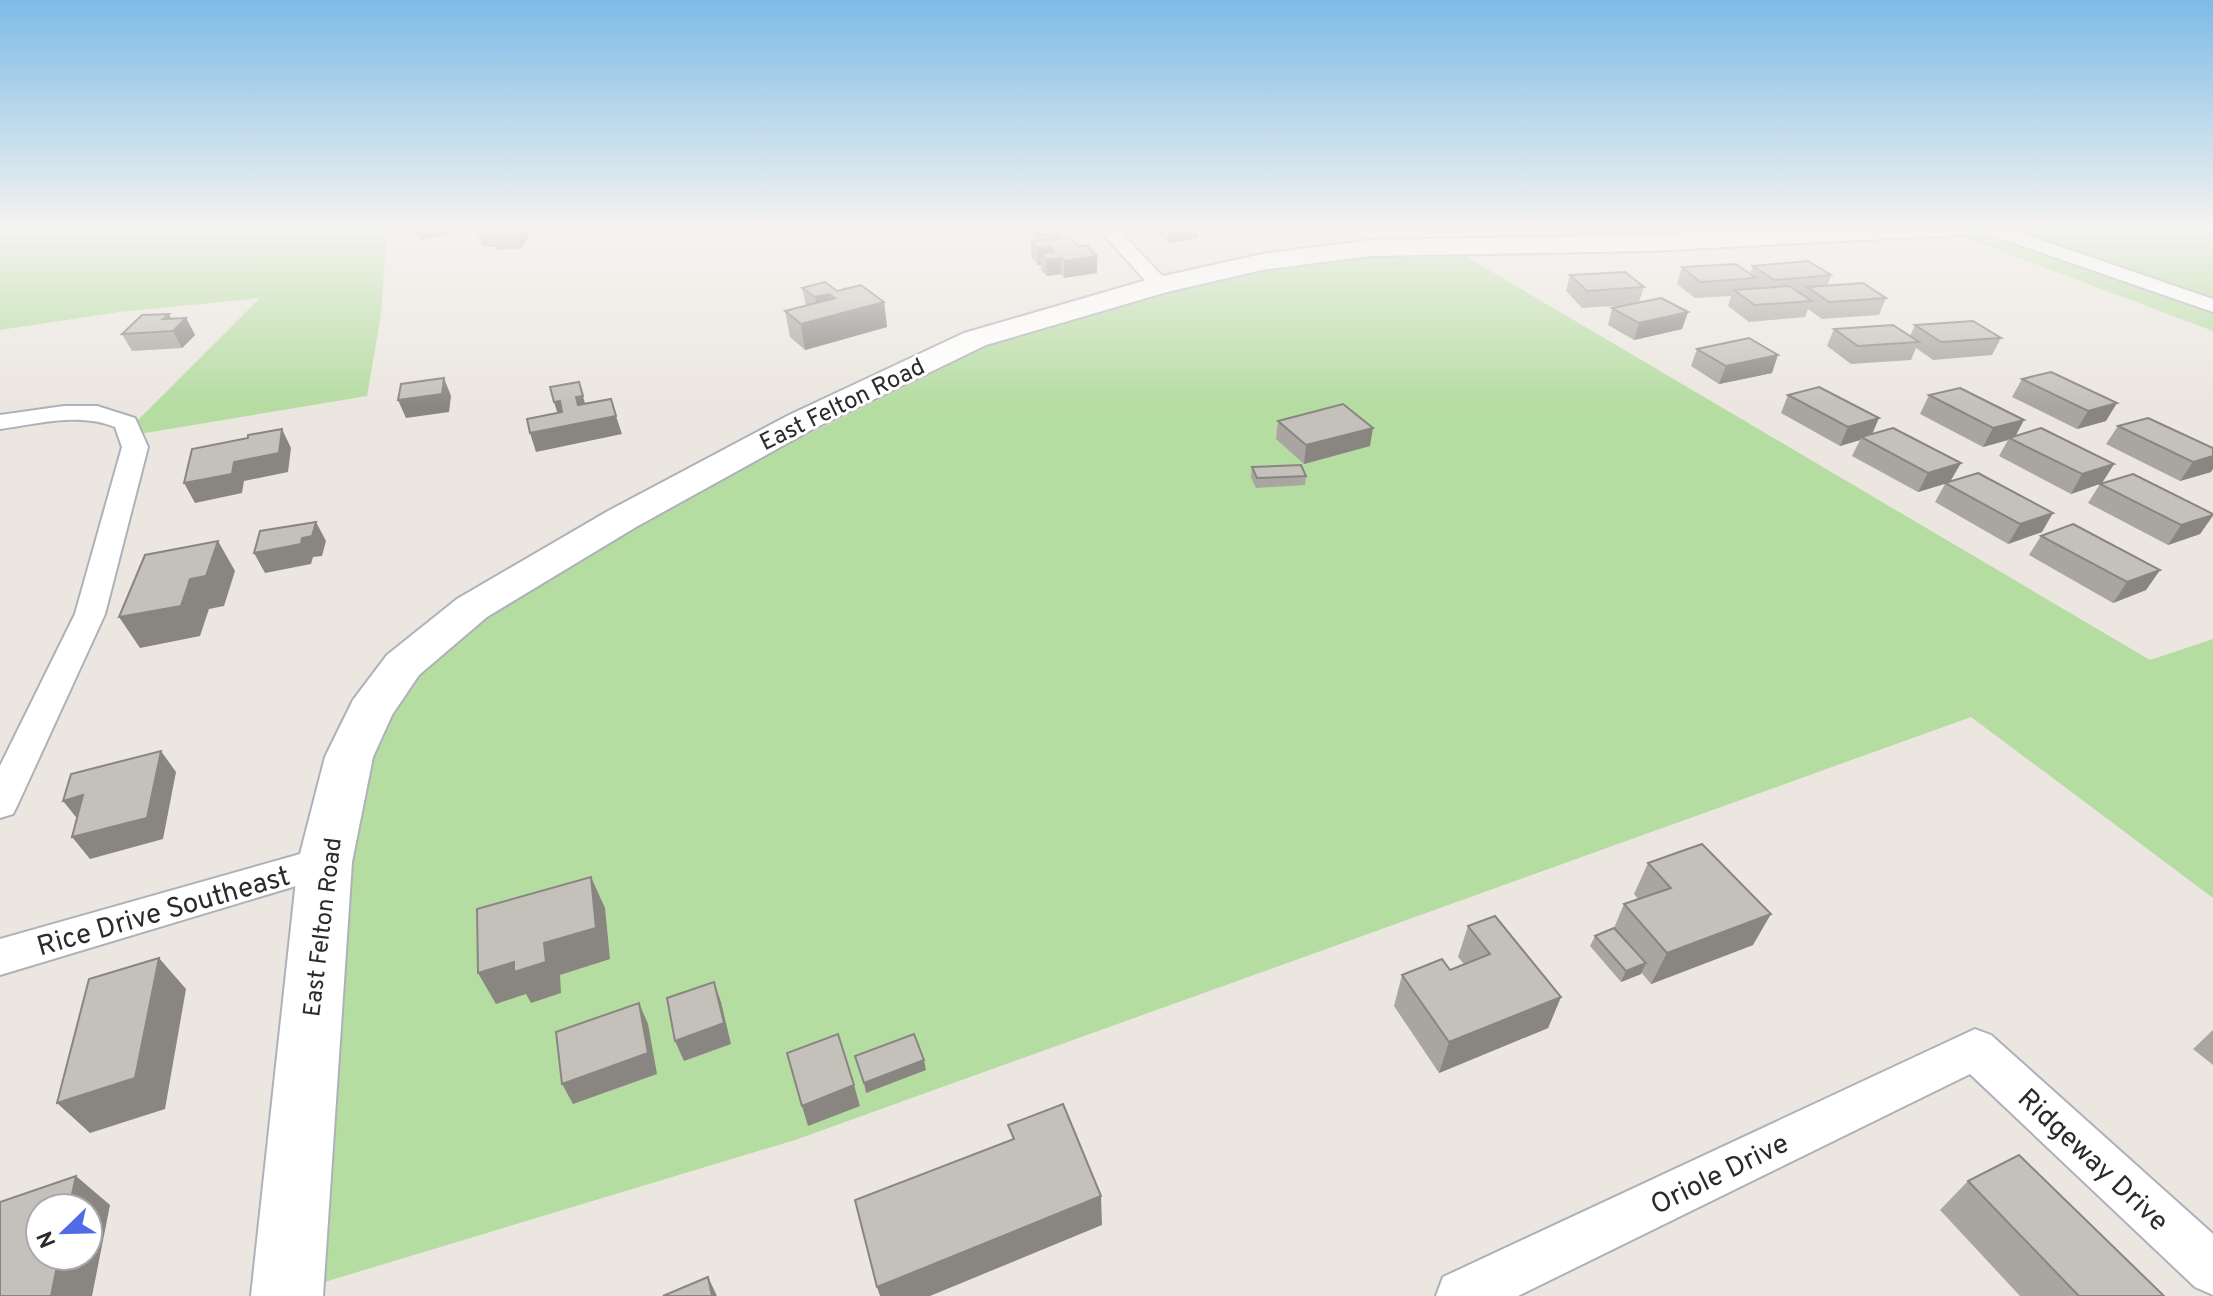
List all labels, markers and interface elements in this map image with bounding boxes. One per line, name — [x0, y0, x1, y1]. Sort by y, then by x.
street label: East Felton Road — [755, 353, 930, 459]
street label: East Felton Road — [298, 836, 350, 1019]
street label: Rice Drive Southeast — [33, 860, 294, 966]
street label: Ridgeway Drive — [2009, 1082, 2175, 1241]
street label: Oriole Drive — [1645, 1127, 1795, 1225]
north arrow — [24, 1192, 104, 1272]
text: N — [32, 1226, 63, 1251]

